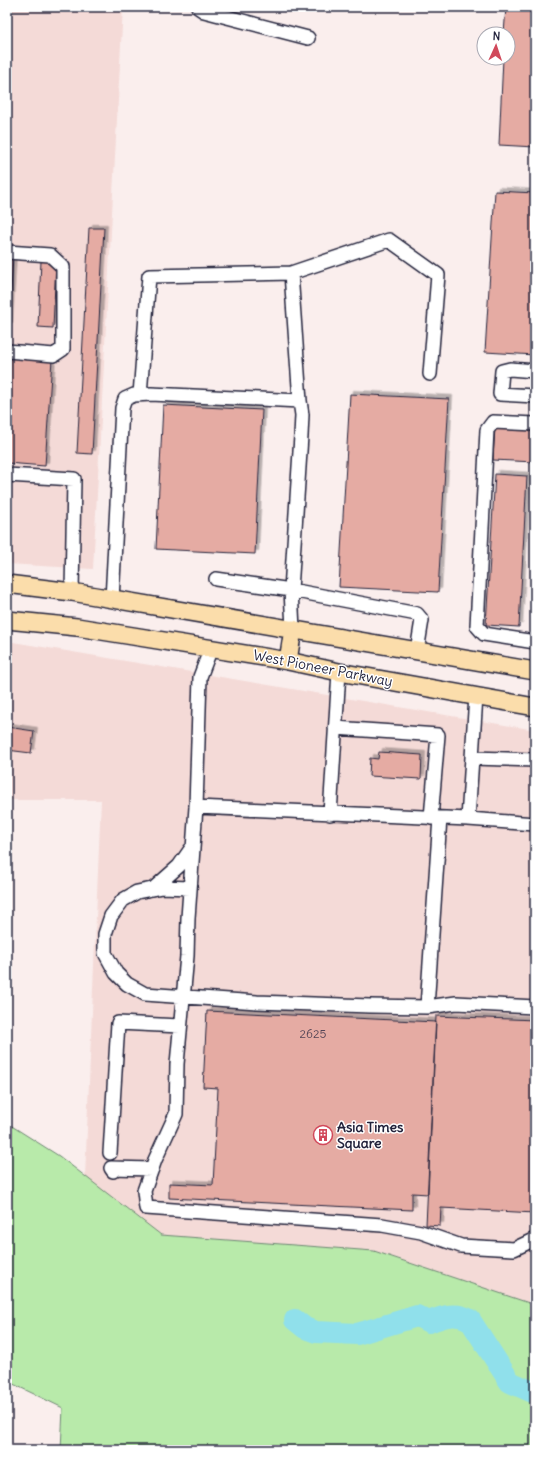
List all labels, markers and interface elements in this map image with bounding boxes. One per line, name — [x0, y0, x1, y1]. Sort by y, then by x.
north arrow — [476, 26, 516, 66]
text: N — [492, 29, 501, 43]
street label: West Pioneer Parkway — [252, 646, 394, 690]
house number: 2625 — [300, 1026, 327, 1041]
place label: Asia Times Square — [337, 1118, 404, 1152]
building icon: Asia Times Square — [312, 1124, 334, 1146]

